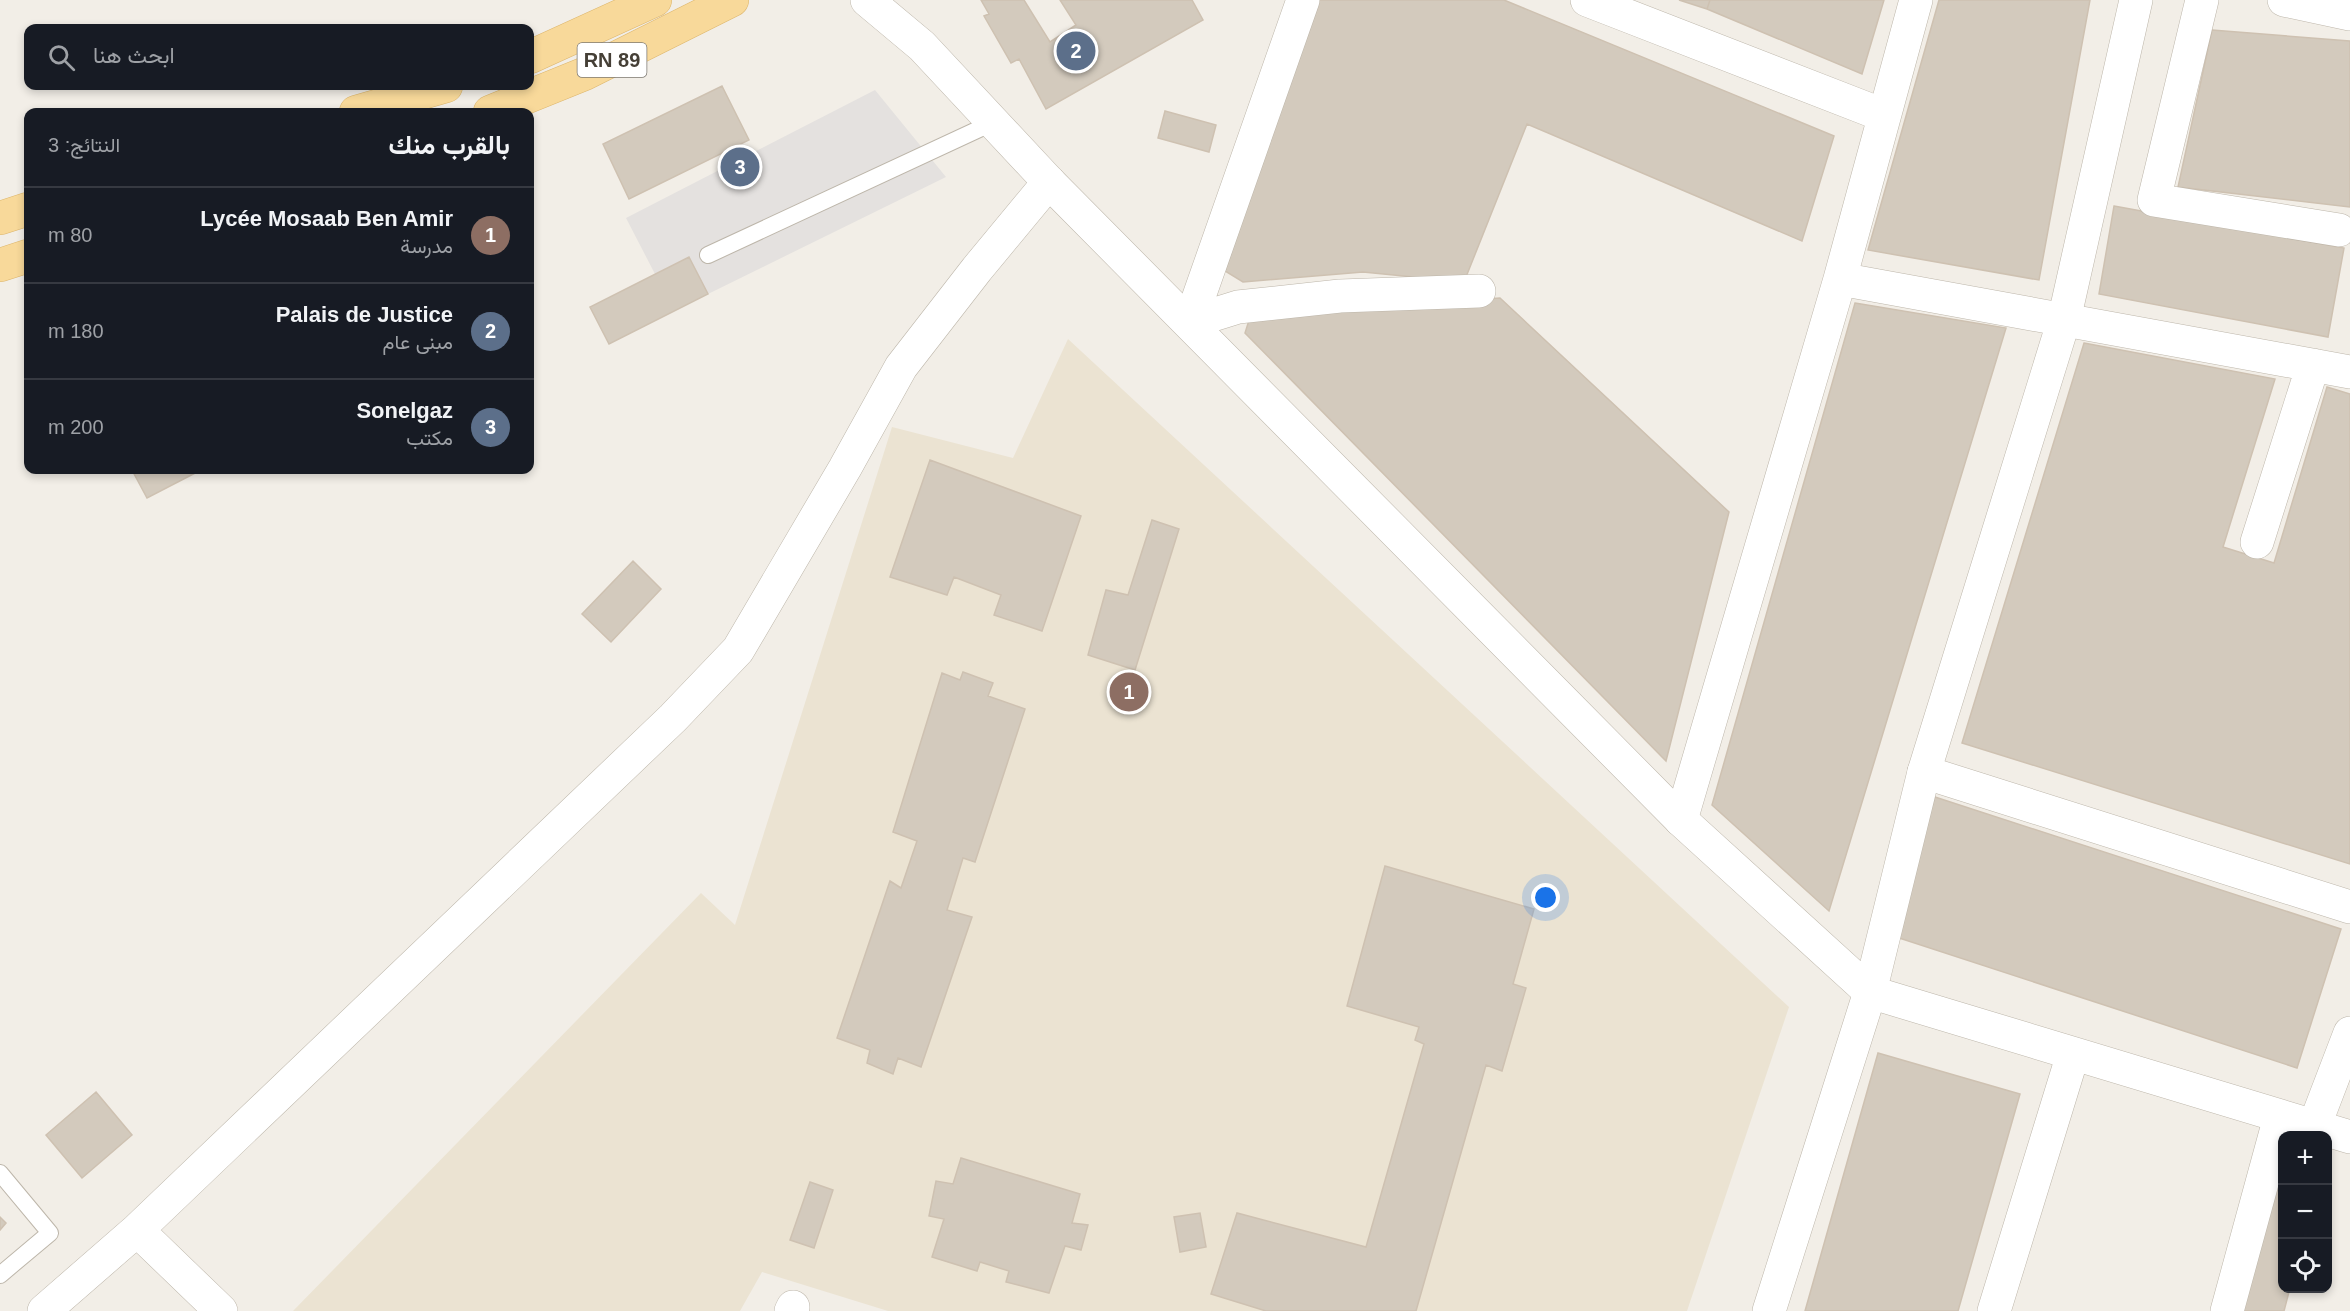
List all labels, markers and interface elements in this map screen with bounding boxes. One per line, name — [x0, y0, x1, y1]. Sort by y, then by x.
search box — [24, 24, 534, 90]
pin: 2 — [1056, 28, 1096, 74]
icon: search — [45, 41, 78, 74]
text: ابحث هنا — [93, 43, 175, 68]
road number: RN 89 — [578, 43, 646, 77]
text: بالقرب منك — [389, 130, 510, 160]
text: النتائج: 3 — [48, 134, 120, 156]
pin: 3 — [720, 144, 760, 190]
text: Lycée Mosaab Ben Amir — [200, 206, 453, 231]
text: 80 m — [48, 224, 92, 246]
text: 1 — [485, 224, 496, 246]
text: مدرسة — [400, 235, 453, 257]
text: Palais de Justice — [276, 302, 453, 327]
text: 180 m — [48, 320, 104, 342]
text: 2 — [485, 320, 496, 342]
text: مبنى عام — [383, 331, 453, 353]
text: Sonelgaz — [356, 398, 453, 423]
text: 200 m — [48, 416, 104, 438]
text: 3 — [485, 416, 496, 438]
text: مكتب — [406, 427, 453, 449]
pin: 1 — [1110, 670, 1148, 714]
your location — [1531, 883, 1560, 912]
map controls — [2278, 1131, 2332, 1293]
button: + — [2278, 1131, 2332, 1185]
button: − — [2278, 1185, 2332, 1239]
button: locate — [2278, 1239, 2332, 1293]

